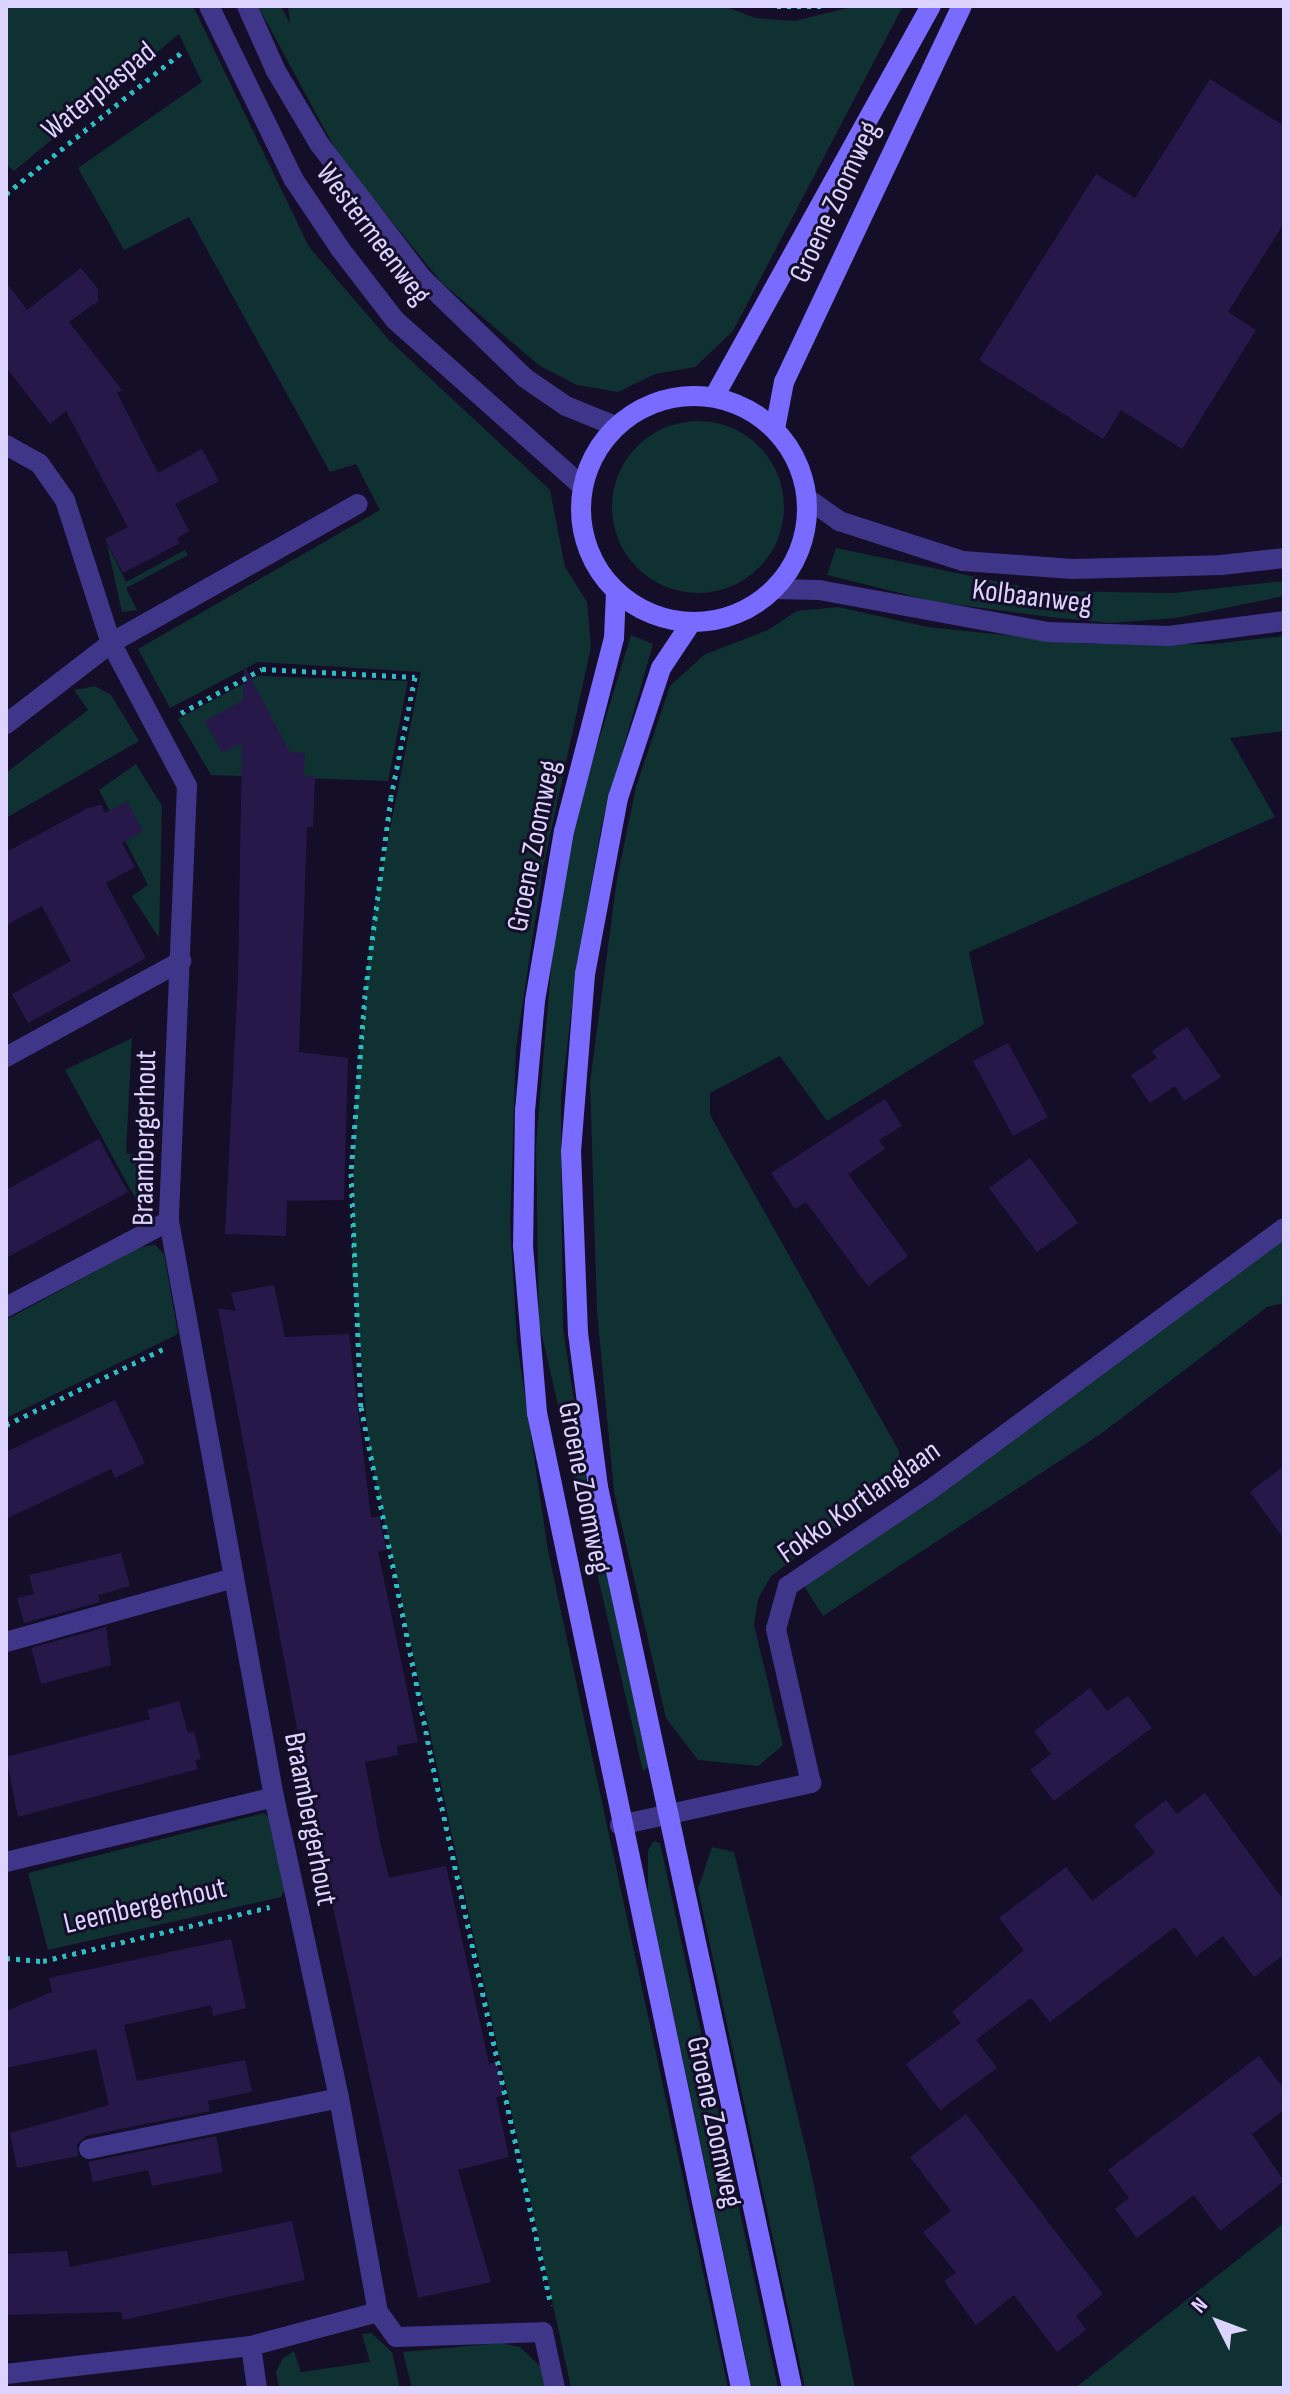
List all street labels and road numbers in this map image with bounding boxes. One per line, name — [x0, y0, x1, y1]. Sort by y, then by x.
street label: Waterplaspad — [35, 34, 163, 148]
street label: Groene Zoomweg — [782, 116, 888, 288]
street label: Westermeenweg — [308, 156, 438, 312]
street label: Kolbaanweg — [970, 572, 1094, 622]
street label: Groene Zoomweg — [500, 757, 568, 935]
street label: Braambergerhout — [125, 1050, 165, 1226]
street label: Groene Zoomweg — [550, 1399, 618, 1577]
street label: Fokko Kortlanglaan — [771, 1433, 947, 1571]
street label: Braambergerhout — [276, 1729, 344, 1909]
street label: Leembergerhout — [60, 1870, 230, 1942]
street label: Groene Zoomweg — [678, 2033, 750, 2211]

